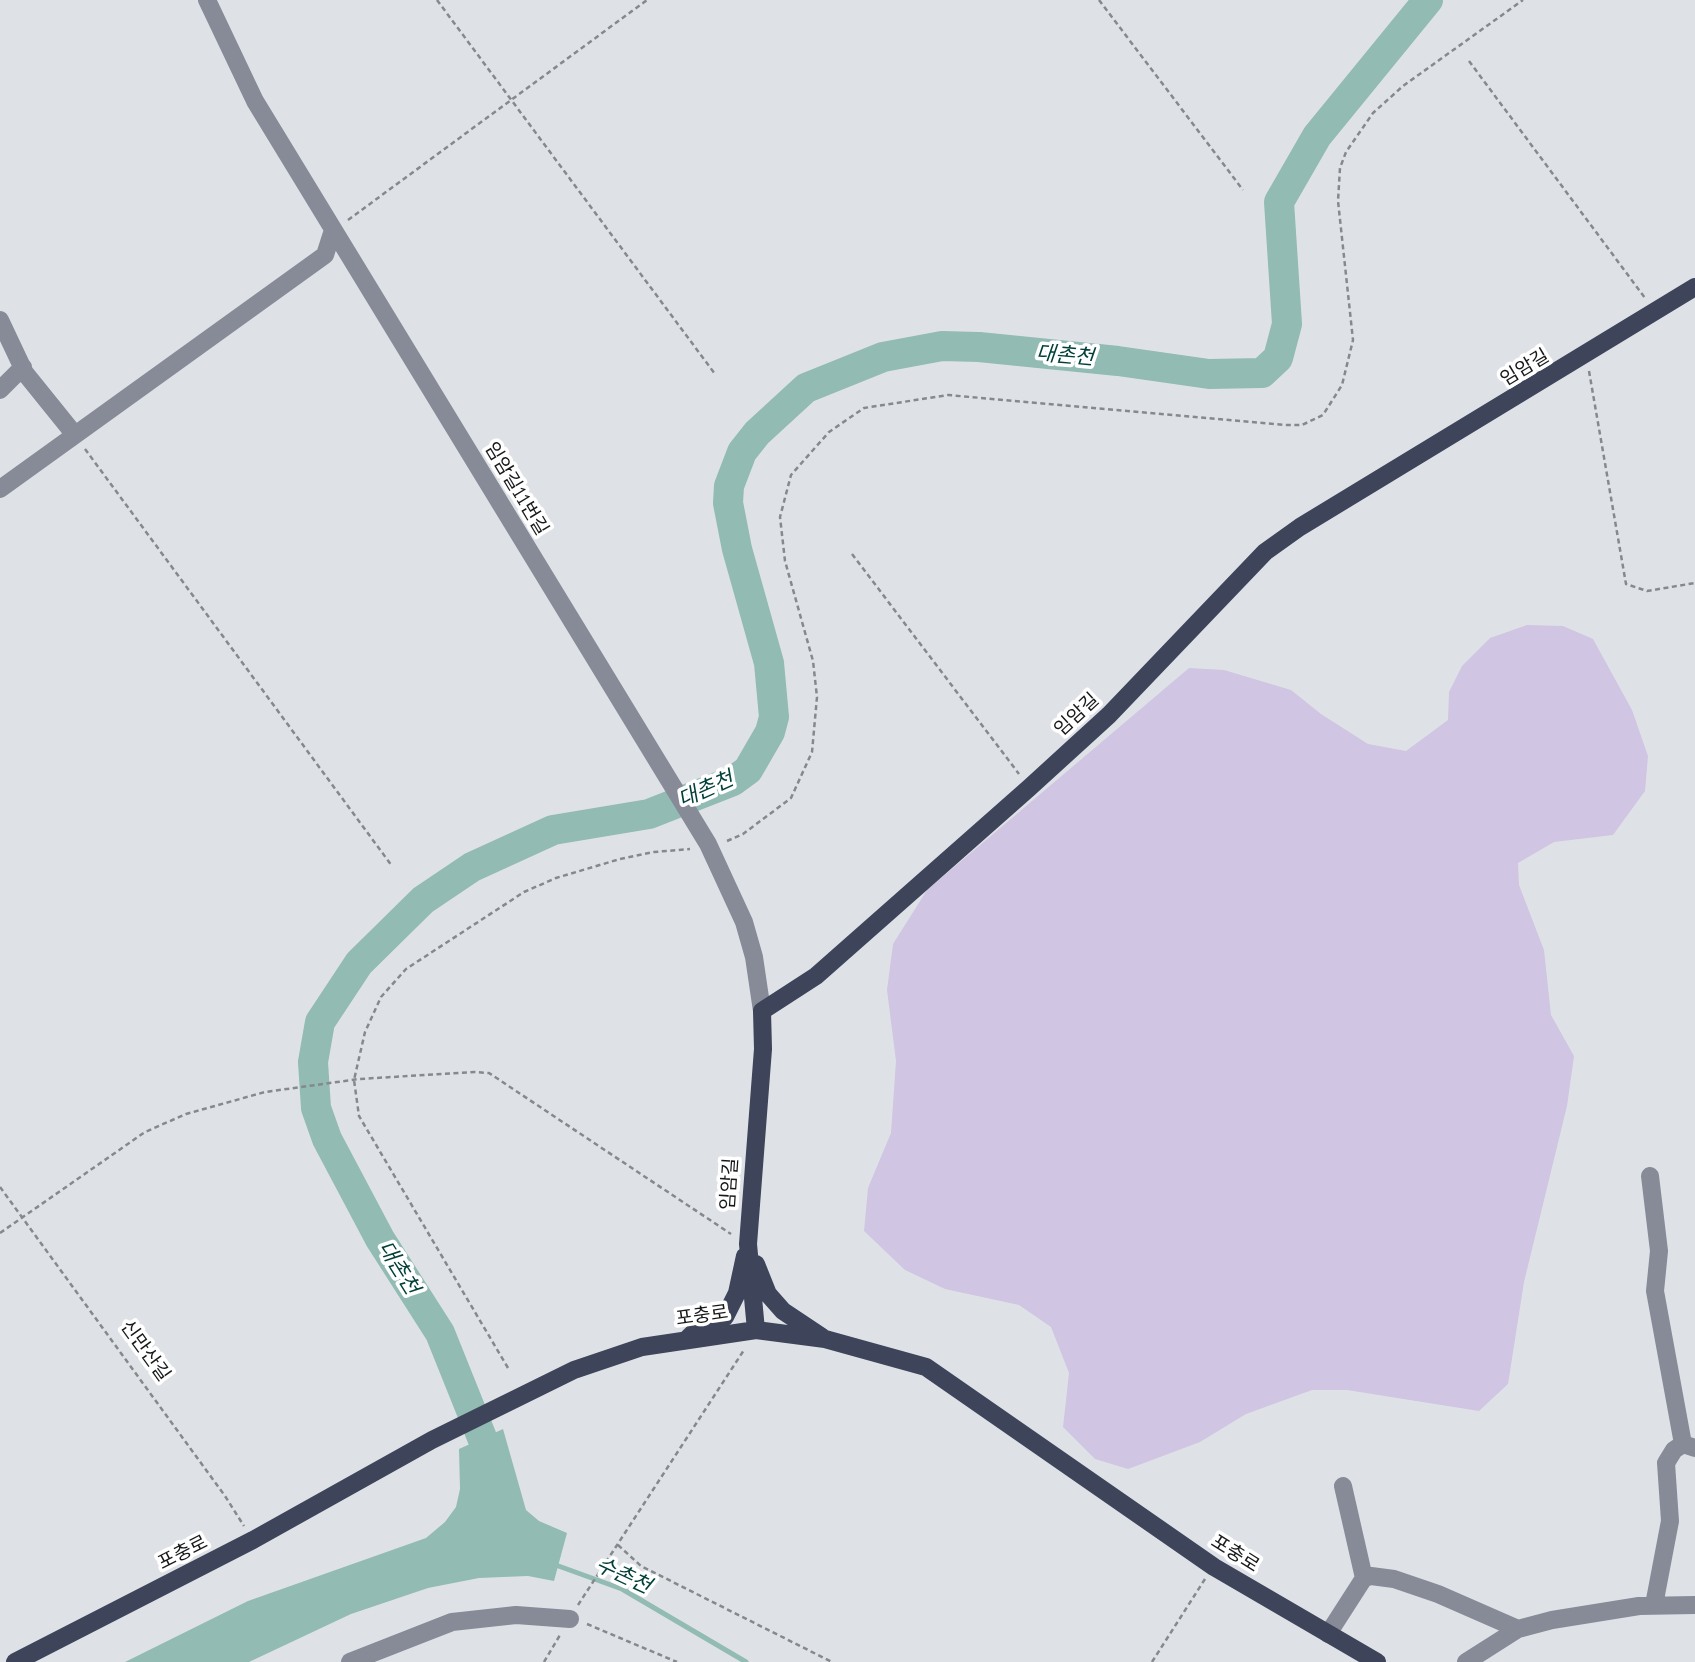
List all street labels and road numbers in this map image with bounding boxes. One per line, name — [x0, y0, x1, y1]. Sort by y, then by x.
street label: 임암길 — [1497, 345, 1553, 391]
street label: 임암길11번길 — [479, 438, 553, 540]
street label: 임암길 — [1050, 689, 1104, 741]
street label: 임암길 — [717, 1157, 743, 1211]
street label: 포충로 — [674, 1301, 730, 1331]
street label: 신만산길 — [115, 1316, 175, 1386]
street label: 포충로 — [1207, 1530, 1263, 1578]
street label: 포충로 — [154, 1531, 212, 1575]

